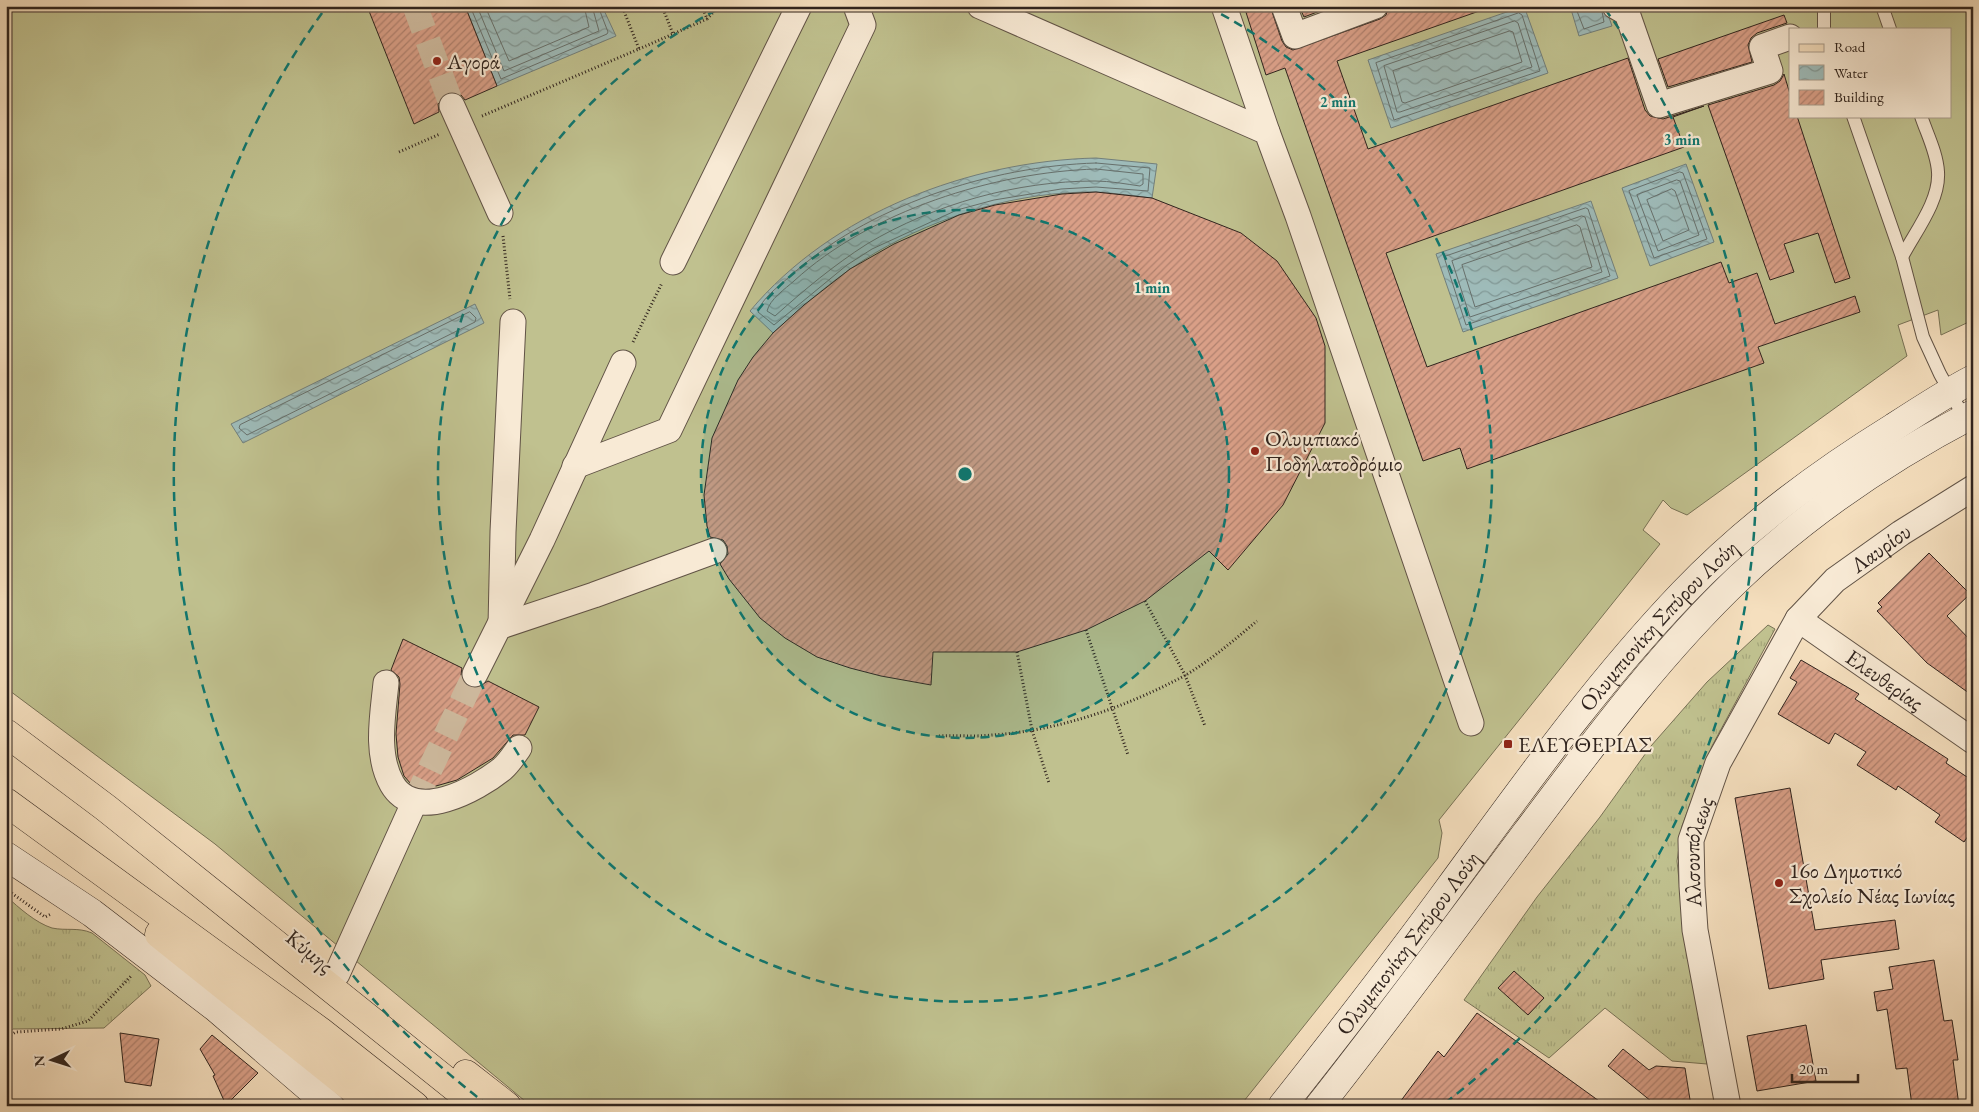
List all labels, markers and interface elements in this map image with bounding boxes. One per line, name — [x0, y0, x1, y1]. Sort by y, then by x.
legend — [1789, 28, 1952, 118]
text: Road — [1834, 37, 1866, 56]
place label: Αγορά — [446, 47, 501, 76]
marker: Αγορά — [431, 55, 443, 67]
text: Water — [1834, 63, 1868, 82]
text: Building — [1834, 87, 1884, 106]
text: 2 min — [1320, 92, 1357, 111]
text: 3 min — [1664, 130, 1701, 149]
text: 1 min — [1134, 278, 1171, 297]
place label: Ολυμπιακό Ποδηλατοδρόμιο — [1265, 424, 1403, 478]
marker: Ολυμπιακό Ποδηλατοδρόμιο — [1249, 445, 1261, 457]
centre of rings — [956, 465, 974, 483]
street label: Λαυρίου — [1844, 517, 1916, 580]
street label: Ολυμπιονίκη Σπύρου Λούη — [1573, 533, 1744, 717]
street label: Ελευθερίας — [1840, 643, 1929, 717]
place label: ΕΛΕΥΘΕΡΙΑΣ — [1518, 730, 1653, 759]
marker: ΕΛΕΥΘΕΡΙΑΣ — [1502, 738, 1514, 750]
street label: Αλσουπόλεως — [1677, 793, 1720, 909]
street label: Ολυμπιονίκη Σπύρου Λούη — [1329, 845, 1486, 1041]
place label: 16ο Δημοτικό Σχολείο Νέας Ιωνίας — [1789, 856, 1955, 910]
marker: 16ο Δημοτικό Σχολείο Νέας Ιωνίας — [1773, 877, 1785, 889]
street label: Κύμης — [280, 923, 340, 980]
north arrow — [28, 1034, 78, 1084]
scale bar — [1792, 1052, 1858, 1084]
text: N — [30, 1054, 48, 1067]
text: 20 m — [1799, 1059, 1828, 1078]

